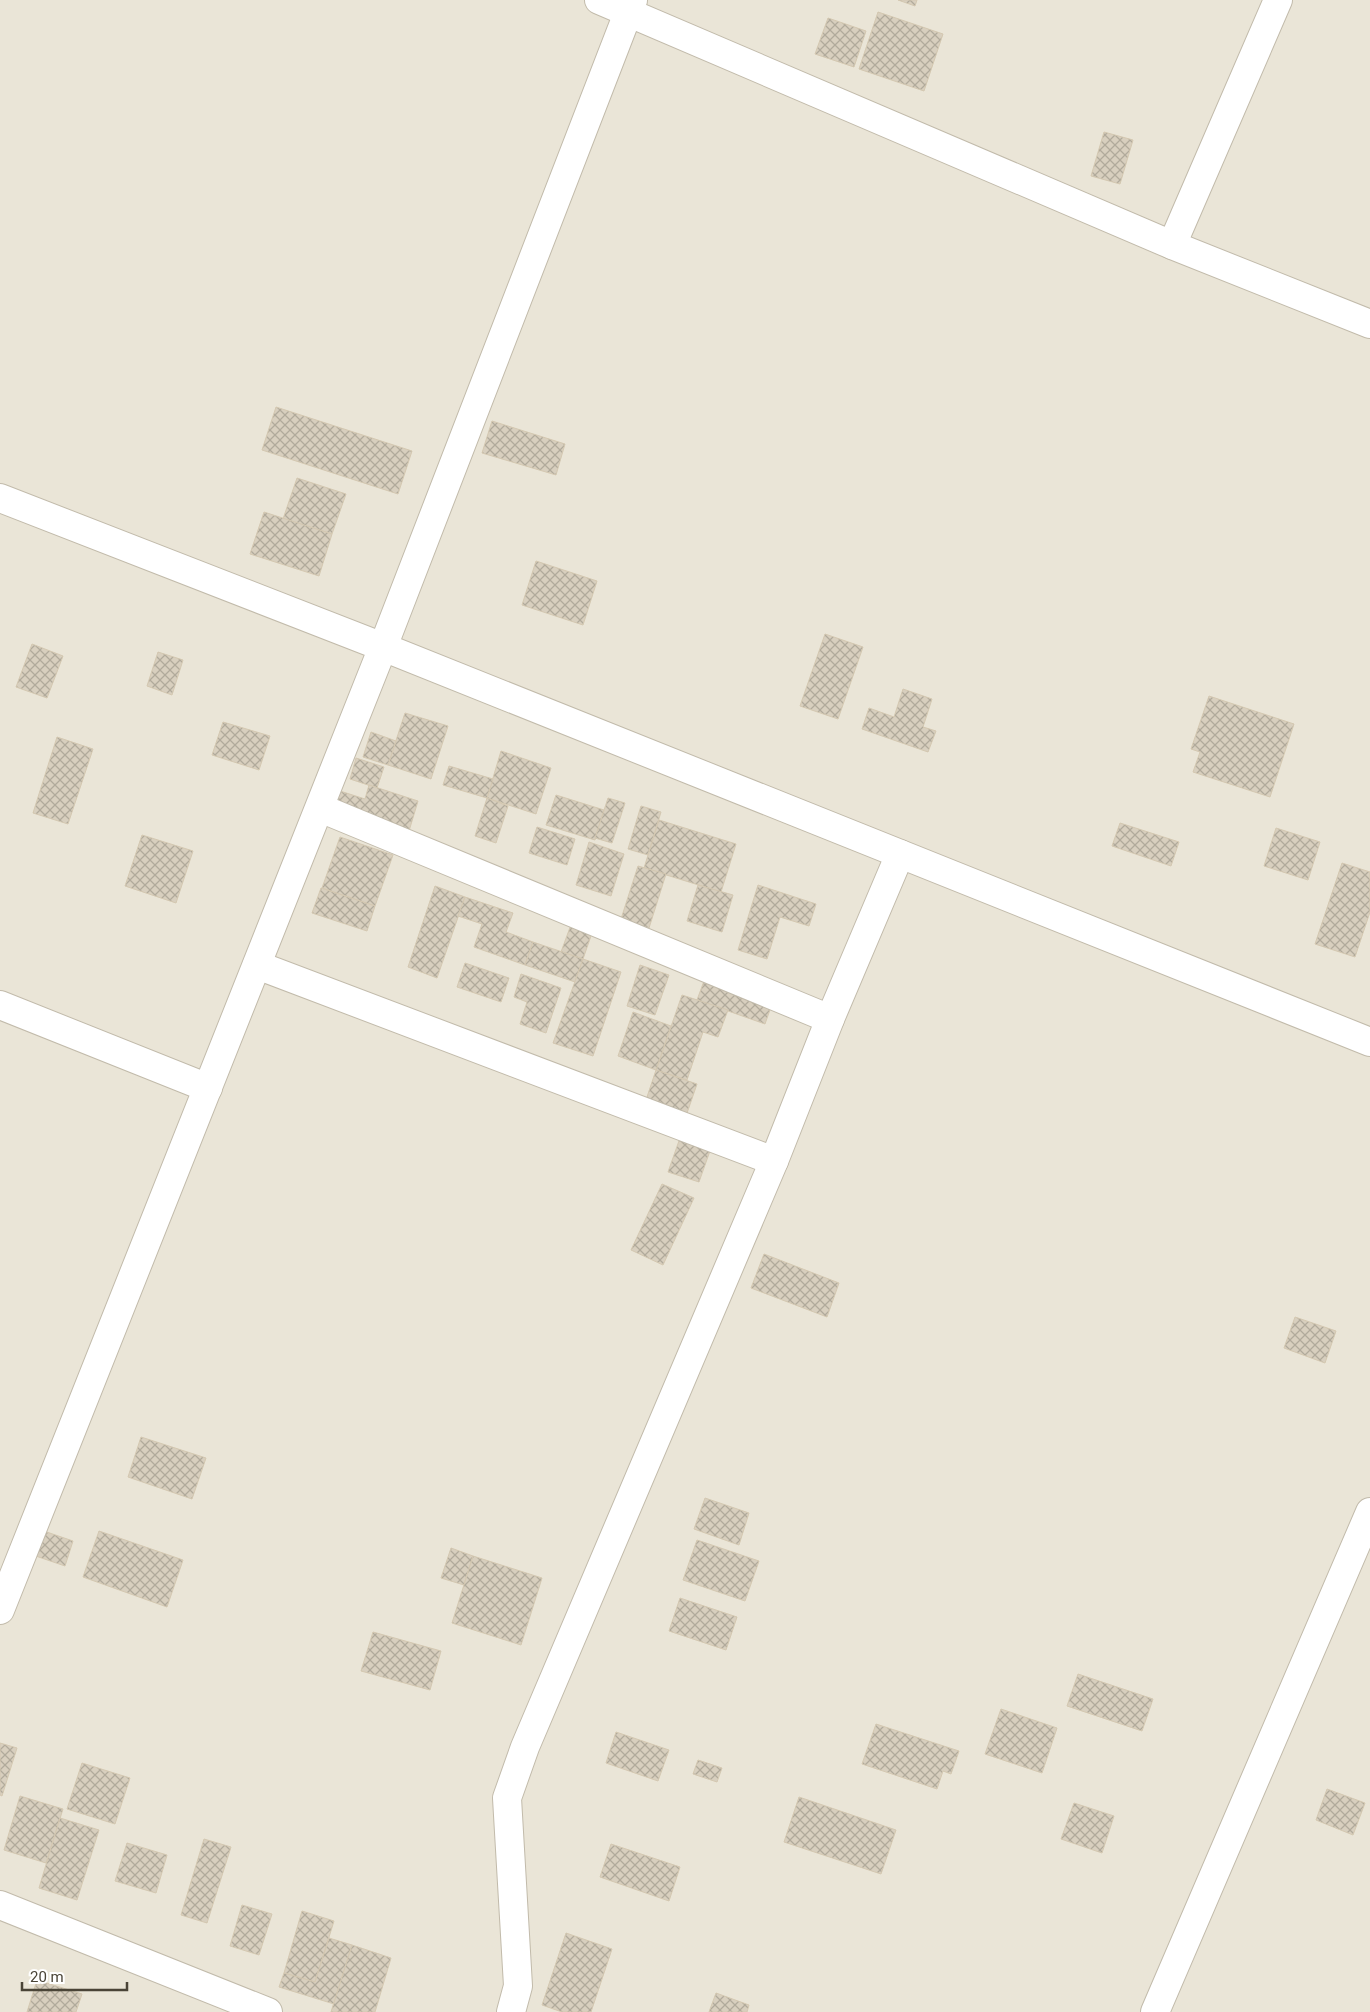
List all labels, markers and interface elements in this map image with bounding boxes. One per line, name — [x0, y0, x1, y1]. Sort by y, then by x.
scale bar — [22, 1960, 128, 1992]
text: 20 m — [30, 1968, 64, 1986]

